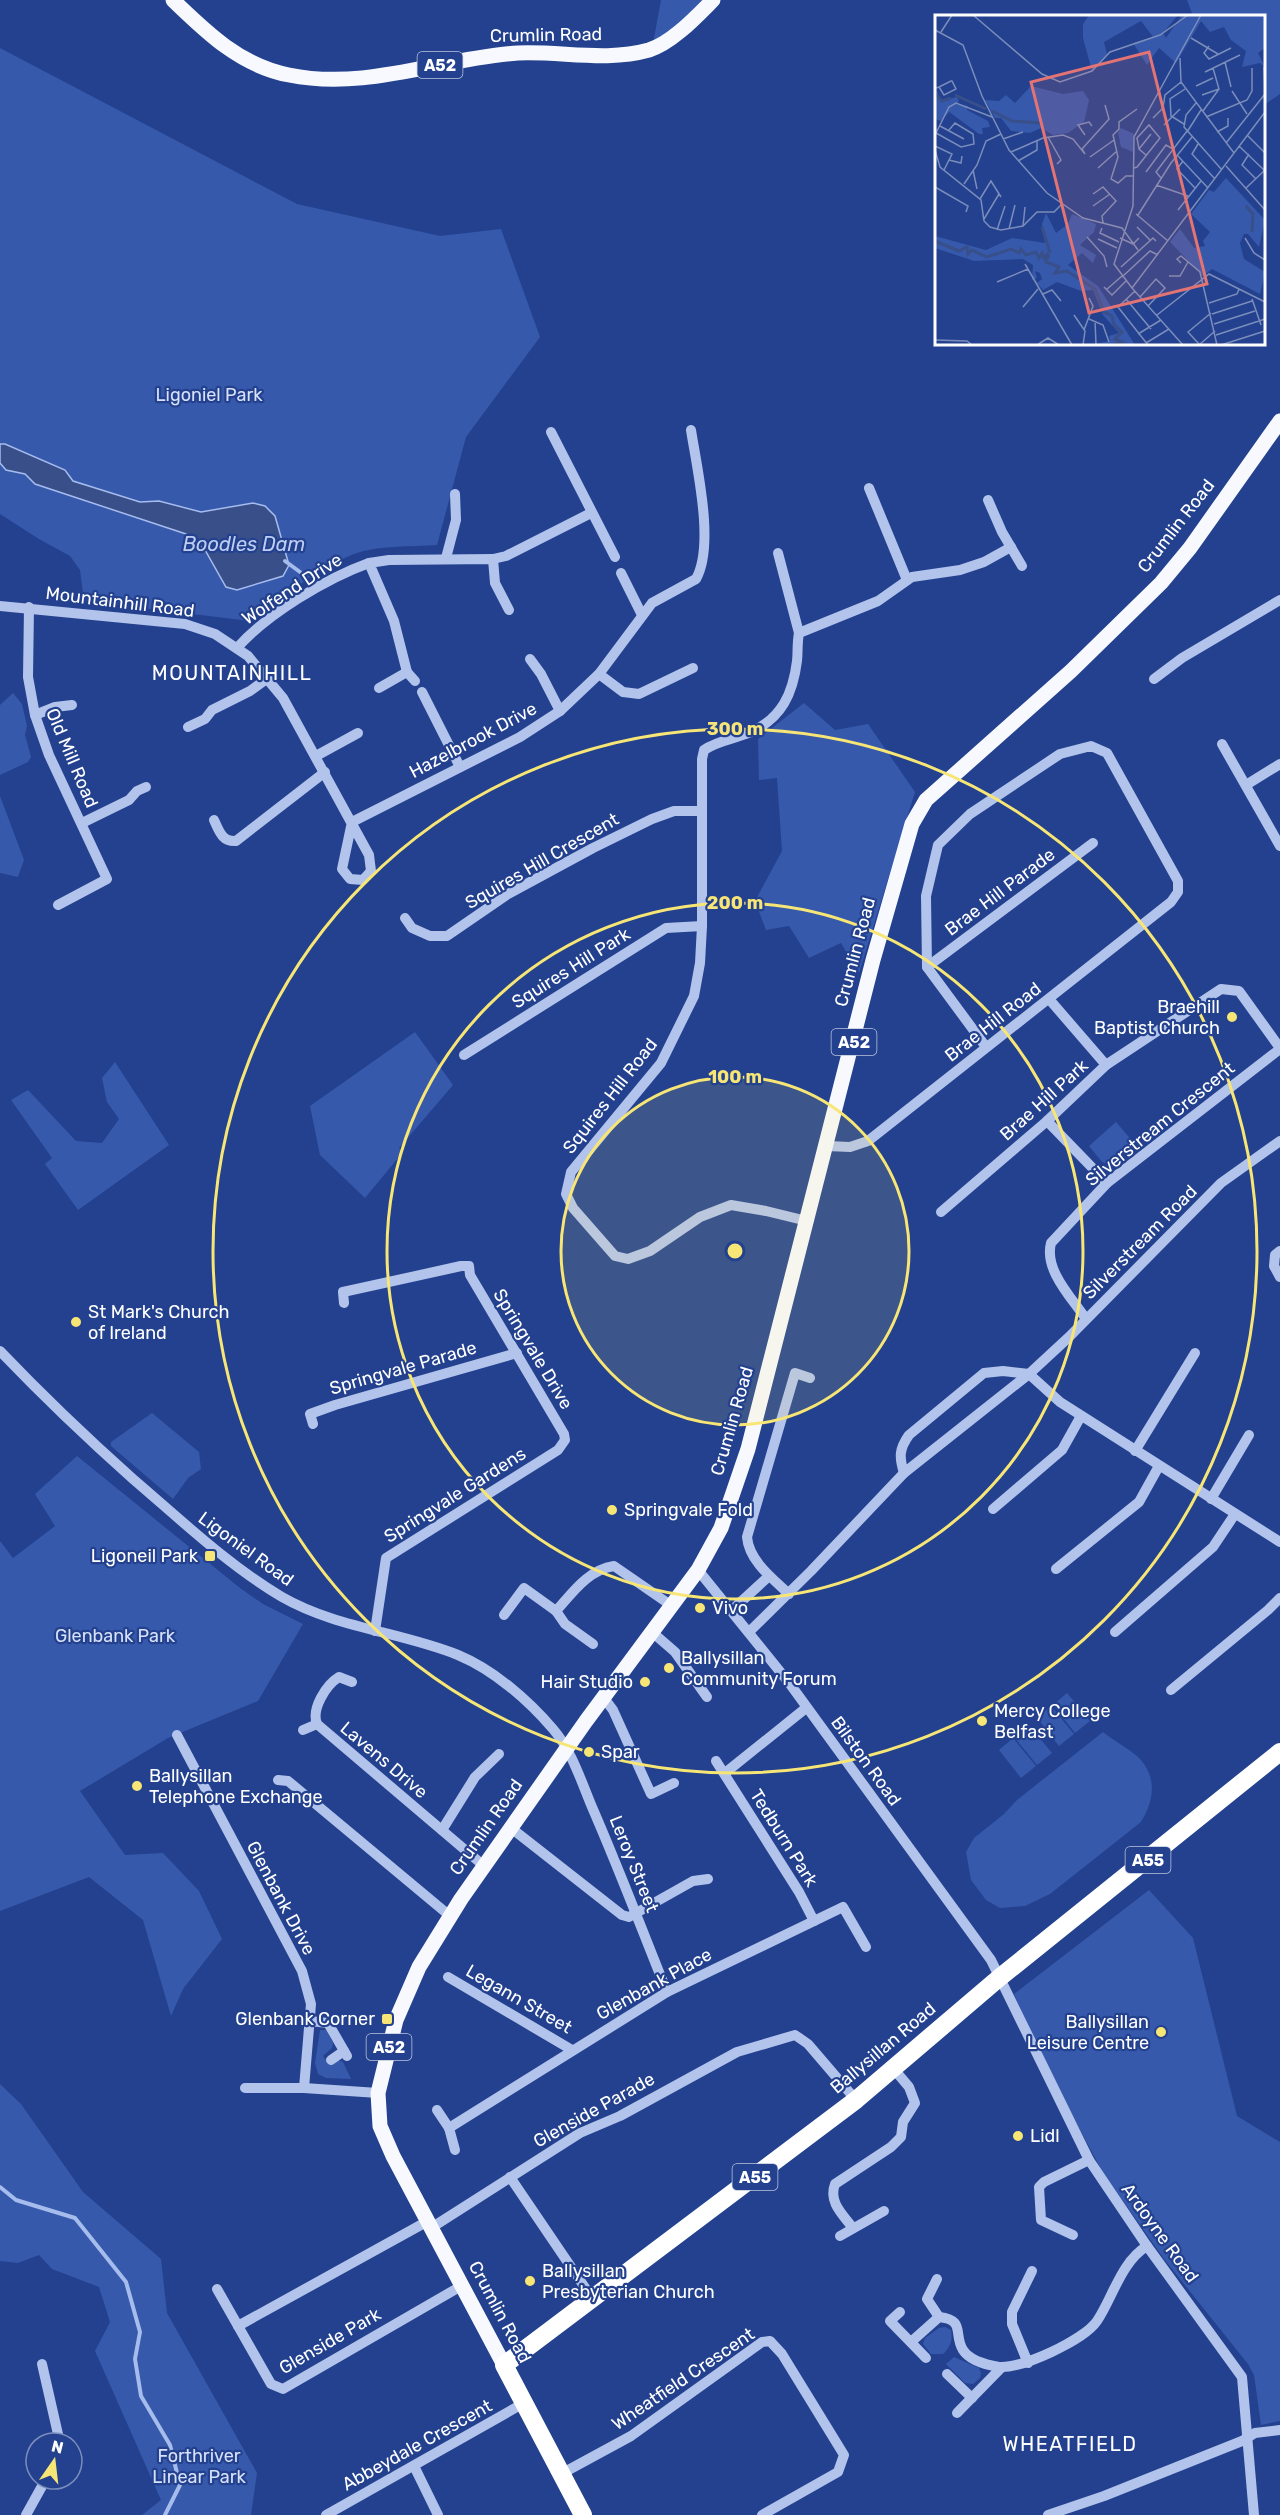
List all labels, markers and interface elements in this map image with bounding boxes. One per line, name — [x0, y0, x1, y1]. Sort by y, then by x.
inset map — [935, 15, 1265, 345]
street label: Crumlin Road — [490, 23, 602, 47]
road number: A52 — [418, 52, 462, 78]
park label: Ligoniel Park — [155, 384, 263, 406]
street label: Crumlin Road — [1133, 475, 1219, 577]
water label: Boodles Dam — [183, 532, 305, 556]
street label: Wolfend Drive — [238, 548, 346, 630]
street label: Mountainhill Road — [44, 582, 196, 622]
district label: MOUNTAINHILL — [152, 661, 312, 685]
street label: Hazelbrook Drive — [406, 697, 540, 783]
street label: Old Mill Road — [41, 705, 103, 811]
text: 300 m — [707, 718, 763, 740]
street label: Squires Hill Crescent — [461, 808, 623, 914]
street label: Brae Hill Parade — [941, 843, 1059, 941]
text: 200 m — [707, 892, 763, 914]
street label: Crumlin Road — [830, 895, 880, 1009]
street label: Squires Hill Park — [508, 922, 635, 1013]
street label: Brae Hill Road — [940, 978, 1046, 1066]
place label: Braehill Baptist Church — [1094, 996, 1220, 1039]
marker: Braehill Baptist Church — [1225, 1010, 1239, 1024]
road number: A52 — [832, 1029, 876, 1055]
street label: Squires Hill Road — [558, 1034, 662, 1158]
street label: Brae Hill Park — [995, 1054, 1093, 1145]
street label: Silverstream Crescent — [1081, 1057, 1239, 1191]
text: 100 m — [708, 1066, 762, 1088]
street label: Silverstream Road — [1078, 1180, 1202, 1304]
centre of rings — [725, 1241, 745, 1261]
street label: Springvale Drive — [488, 1285, 578, 1413]
place label: St Mark's Church of Ireland — [88, 1301, 229, 1344]
marker: St Mark's Church of Ireland — [69, 1315, 83, 1329]
street label: Springvale Parade — [327, 1336, 479, 1400]
street label: Crumlin Road — [706, 1364, 758, 1478]
street label: Springvale Gardens — [380, 1443, 530, 1547]
place label: Springvale Fold — [624, 1499, 753, 1521]
marker: Springvale Fold — [605, 1503, 619, 1517]
street label: Ligoniel Road — [194, 1507, 298, 1591]
place label: Ligoneil Park — [91, 1545, 199, 1567]
marker: Ligoneil Park — [203, 1549, 217, 1563]
place label: Vivo — [712, 1597, 748, 1619]
marker: Vivo — [693, 1601, 707, 1615]
park label: Glenbank Park — [55, 1625, 176, 1647]
place label: Ballysillan Community Forum — [681, 1647, 837, 1690]
marker: Ballysillan Community Forum — [662, 1661, 676, 1675]
place label: Hair Studio — [541, 1671, 633, 1693]
marker: Hair Studio — [638, 1675, 652, 1689]
place label: Mercy College Belfast — [994, 1700, 1111, 1743]
street label: Bilston Road — [826, 1712, 906, 1810]
marker: Mercy College Belfast — [975, 1714, 989, 1728]
street label: Lavens Drive — [336, 1717, 432, 1803]
place label: Spar — [601, 1741, 640, 1763]
marker: Spar — [582, 1745, 596, 1759]
place label: Ballysillan Telephone Exchange — [149, 1765, 323, 1808]
street label: Crumlin Road — [445, 1775, 527, 1879]
marker: Ballysillan Telephone Exchange — [130, 1779, 144, 1793]
street label: Tedburn Park — [745, 1785, 823, 1891]
street label: Leroy Street — [605, 1812, 663, 1916]
street label: Glenbank Drive — [242, 1837, 320, 1959]
road number: A55 — [1126, 1847, 1170, 1873]
street label: Glenbank Place — [592, 1943, 716, 2025]
street label: Legann Street — [462, 1960, 576, 2038]
street label: Ballysillan Road — [826, 1998, 940, 2098]
place label: Glenbank Corner — [235, 2008, 375, 2030]
place label: Ballysillan Leisure Centre — [1027, 2011, 1149, 2054]
marker: Glenbank Corner — [380, 2012, 394, 2026]
marker: Ballysillan Leisure Centre — [1154, 2025, 1168, 2039]
road number: A52 — [366, 2034, 412, 2060]
street label: Glenside Parade — [530, 2068, 658, 2152]
place label: Lidl — [1030, 2125, 1060, 2147]
marker: Lidl — [1011, 2129, 1025, 2143]
road number: A55 — [732, 2164, 777, 2190]
street label: Ardoyne Road — [1117, 2179, 1203, 2287]
street label: Crumlin Road — [464, 2257, 536, 2367]
place label: Ballysillan Presbyterian Church — [542, 2260, 715, 2303]
marker: Ballysillan Presbyterian Church — [523, 2274, 537, 2288]
street label: Glenside Park — [275, 2303, 385, 2379]
street label: Wheatfield Crescent — [607, 2323, 759, 2435]
street label: Abbeydale Crescent — [338, 2395, 496, 2495]
north arrow — [24, 2431, 84, 2491]
district label: WHEATFIELD — [1002, 2432, 1138, 2456]
text: N — [50, 2436, 65, 2458]
park label: Forthriver Linear Park — [152, 2445, 247, 2488]

